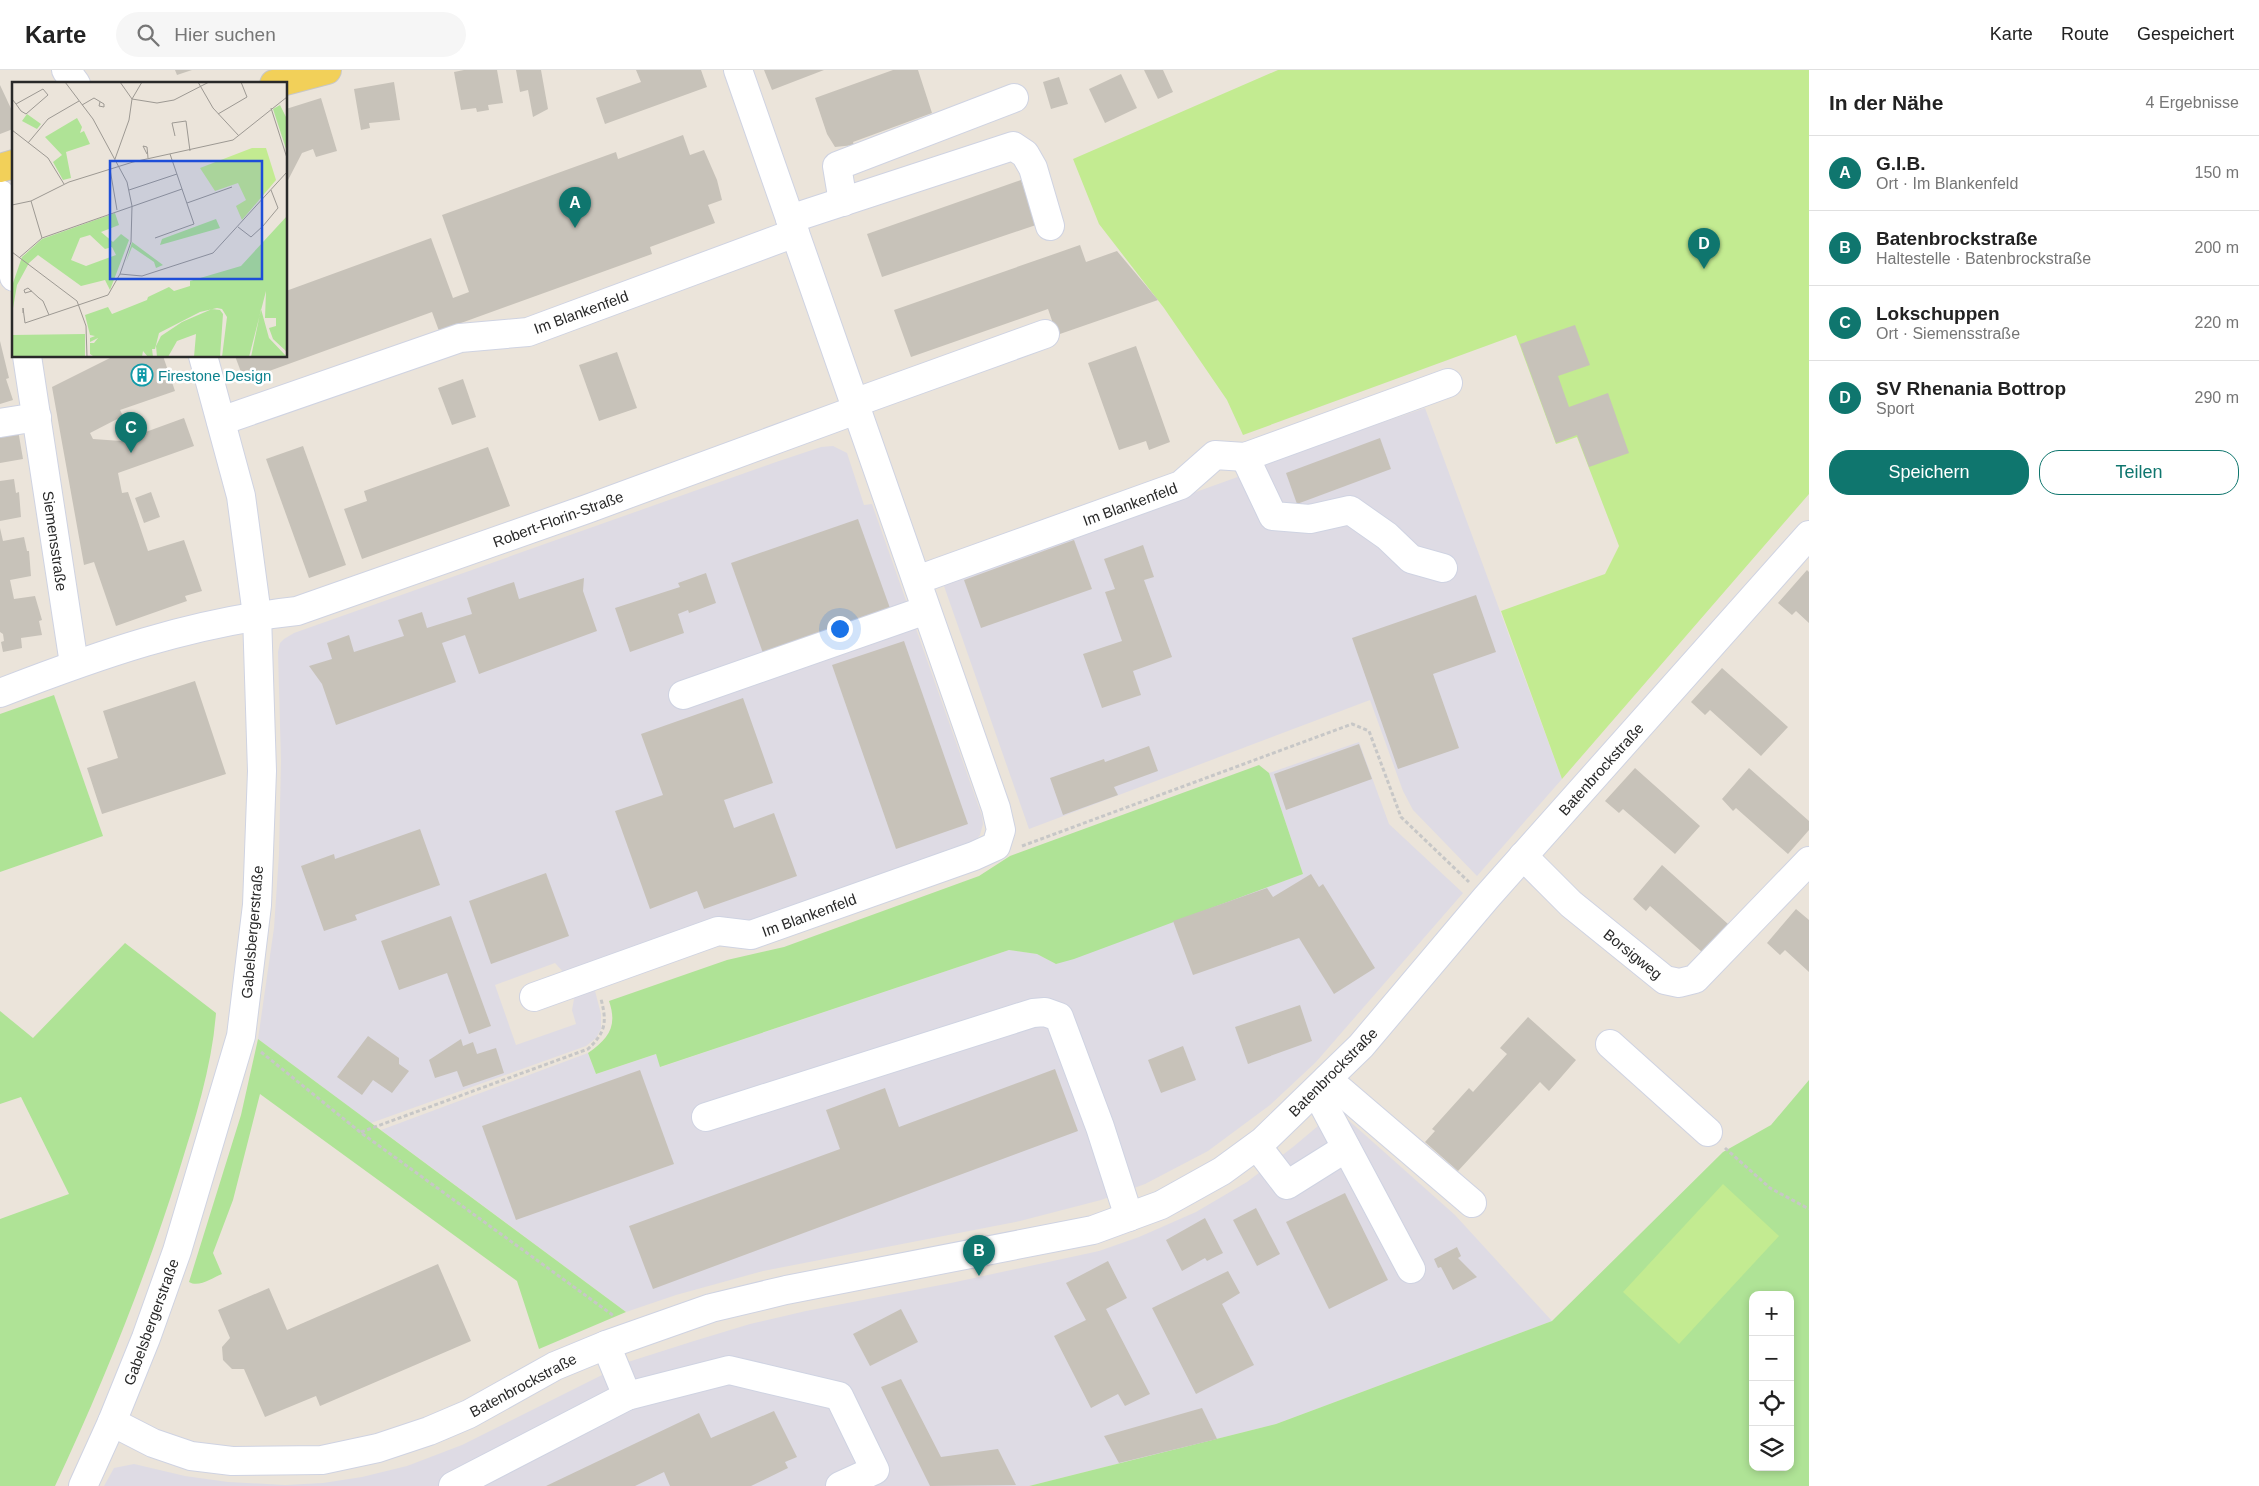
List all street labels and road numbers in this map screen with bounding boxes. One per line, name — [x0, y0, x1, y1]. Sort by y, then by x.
street label: Im Blankenfeld — [531, 287, 631, 337]
street label: Im Blankenfeld — [1080, 479, 1180, 529]
street label: Robert-Florin-Straße — [490, 487, 626, 551]
street label: Siemensstraße — [40, 490, 70, 592]
street label: Batenbrockstraße — [1555, 719, 1647, 819]
street label: Gabelsbergerstraße — [238, 865, 266, 999]
street label: Im Blankenfeld — [759, 890, 859, 940]
street label: Borsigweg — [1600, 925, 1666, 983]
street label: Batenbrockstraße — [1285, 1024, 1381, 1120]
street label: Gabelsbergerstraße — [120, 1256, 182, 1388]
street label: Batenbrockstraße — [467, 1350, 579, 1420]

